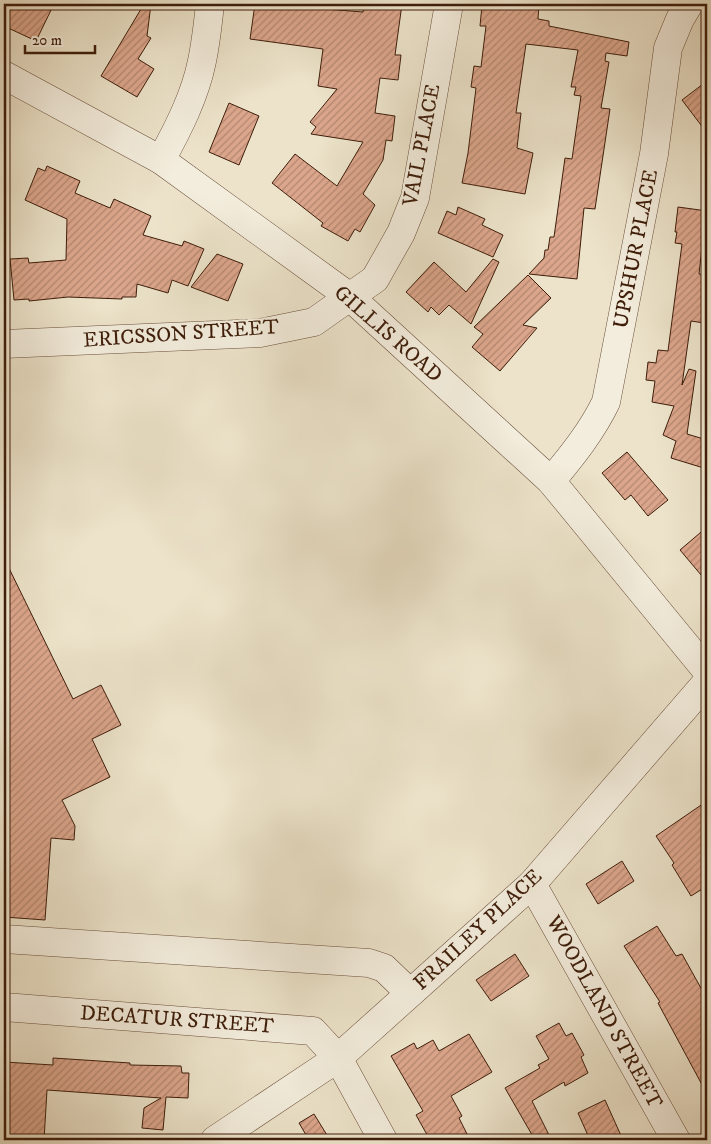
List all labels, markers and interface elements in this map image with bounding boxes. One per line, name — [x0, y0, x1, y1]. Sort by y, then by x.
scale bar — [25, 22, 95, 54]
text: 20 m — [32, 31, 62, 50]
street label: VAIL PLACE — [397, 82, 447, 209]
street label: UPSHUR PLACE — [608, 167, 664, 331]
street label: GILLIS ROAD — [328, 280, 448, 388]
street label: ERICSSON STREET — [82, 314, 280, 354]
street label: FRAILEY PLACE — [408, 864, 548, 996]
street label: WOODLAND STREET — [540, 910, 668, 1113]
street label: DECATUR STREET — [79, 1000, 275, 1040]

